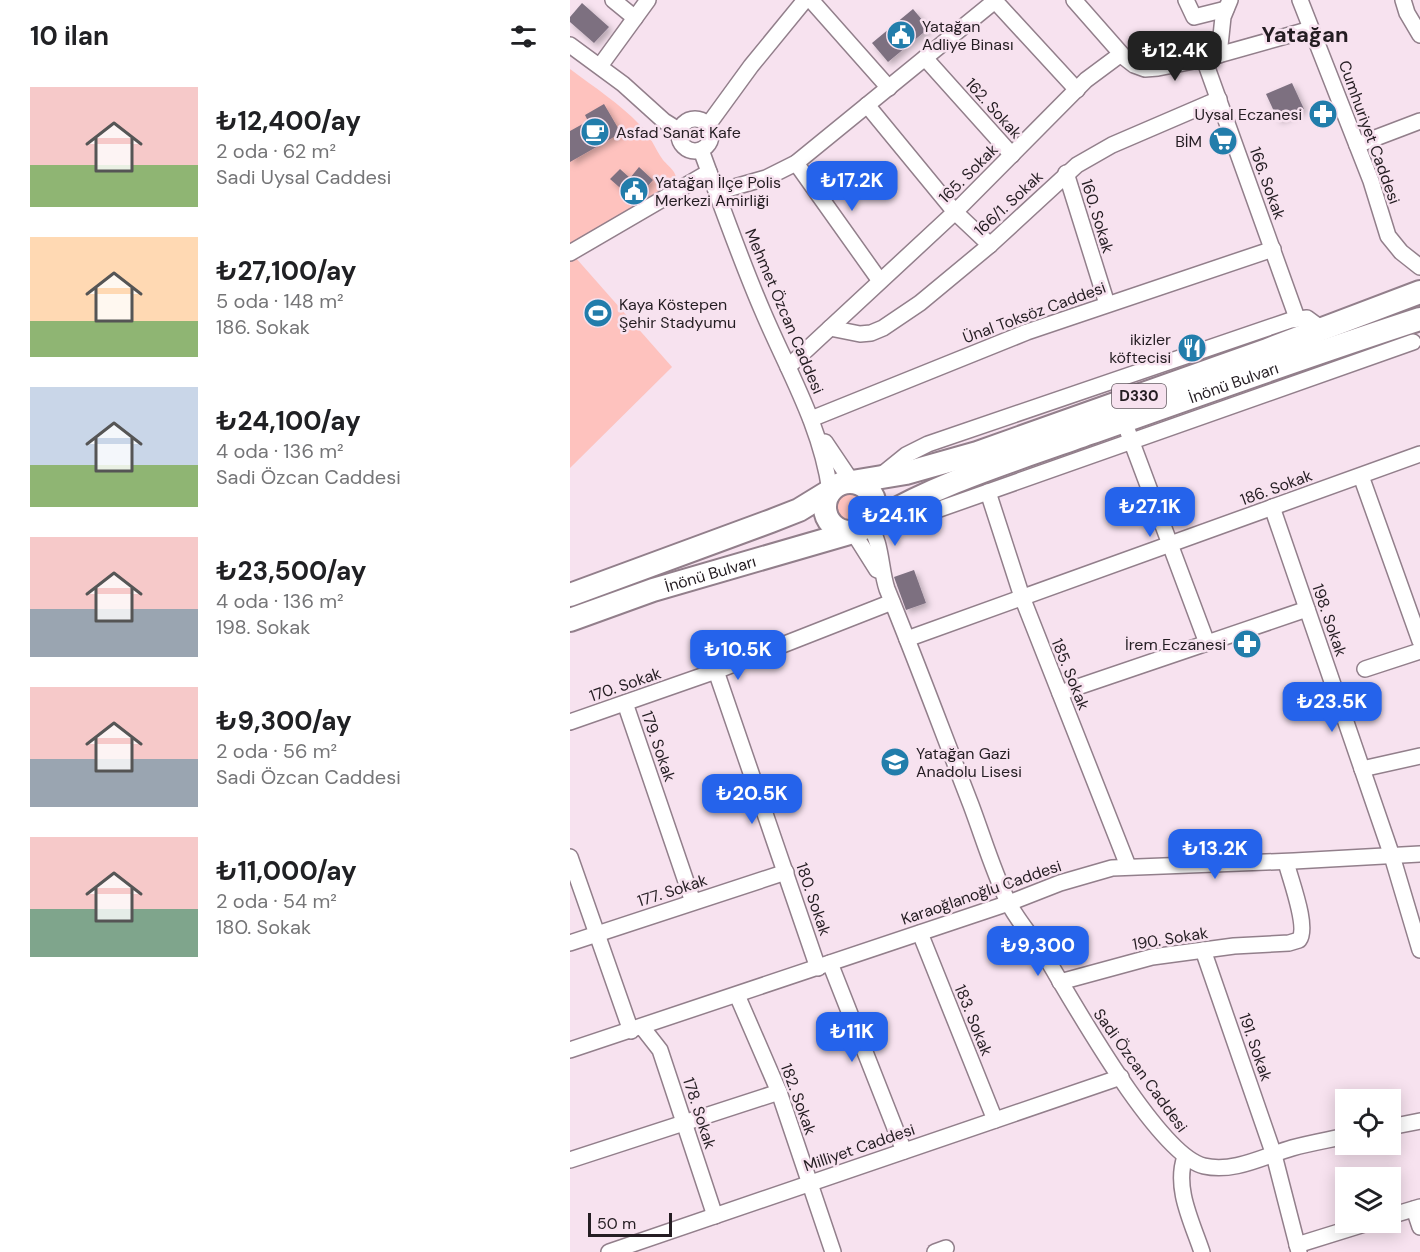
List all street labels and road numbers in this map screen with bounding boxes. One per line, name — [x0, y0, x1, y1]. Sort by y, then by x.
street label: Cumhuriyet Caddesi — [1334, 58, 1405, 207]
street label: 162. Sokak — [961, 74, 1026, 143]
street label: 165. Sokak — [934, 139, 1002, 207]
street label: 166. Sokak — [1245, 144, 1290, 222]
street label: 166/1. Sokak — [969, 166, 1047, 241]
street label: 160. Sokak — [1076, 177, 1119, 256]
street label: Mehmet Özcan Caddesi — [740, 225, 829, 397]
street label: Ünal Toksöz Caddesi — [960, 277, 1109, 348]
street label: İnönü Bulvarı — [1186, 357, 1281, 408]
road number: D330 — [1112, 384, 1166, 408]
street label: 186. Sokak — [1237, 465, 1315, 510]
street label: İnönü Bulvarı — [663, 551, 758, 597]
street label: 198. Sokak — [1307, 581, 1352, 659]
street label: 185. Sokak — [1047, 635, 1094, 713]
street label: 170. Sokak — [586, 662, 664, 707]
street label: 179. Sokak — [637, 708, 680, 784]
street label: Karaoğlanoğlu Caddesi — [898, 855, 1064, 930]
street label: 180. Sokak — [791, 860, 836, 939]
street label: 177. Sokak — [635, 869, 710, 912]
street label: 190. Sokak — [1131, 922, 1209, 955]
street label: 183. Sokak — [950, 981, 997, 1059]
street label: Sadi Özcan Caddesi — [1089, 1004, 1193, 1136]
street label: 191. Sokak — [1234, 1010, 1277, 1084]
street label: 182. Sokak — [776, 1061, 821, 1138]
street label: 178. Sokak — [678, 1075, 721, 1152]
street label: Milliyet Caddesi — [801, 1119, 917, 1176]

